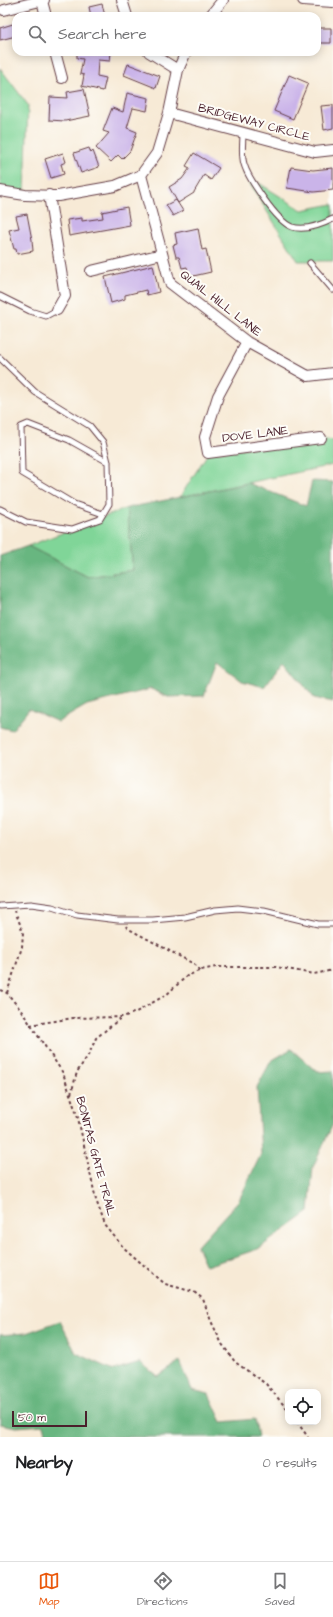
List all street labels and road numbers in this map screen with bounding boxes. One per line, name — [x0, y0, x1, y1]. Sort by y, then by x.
street label: BRIDGEWAY CIRCLE — [196, 99, 312, 146]
street label: QUAIL HILL LANE — [176, 266, 265, 341]
street label: DOVE LANE — [221, 422, 289, 447]
street label: BONITAS GATE TRAIL — [71, 1095, 120, 1218]

